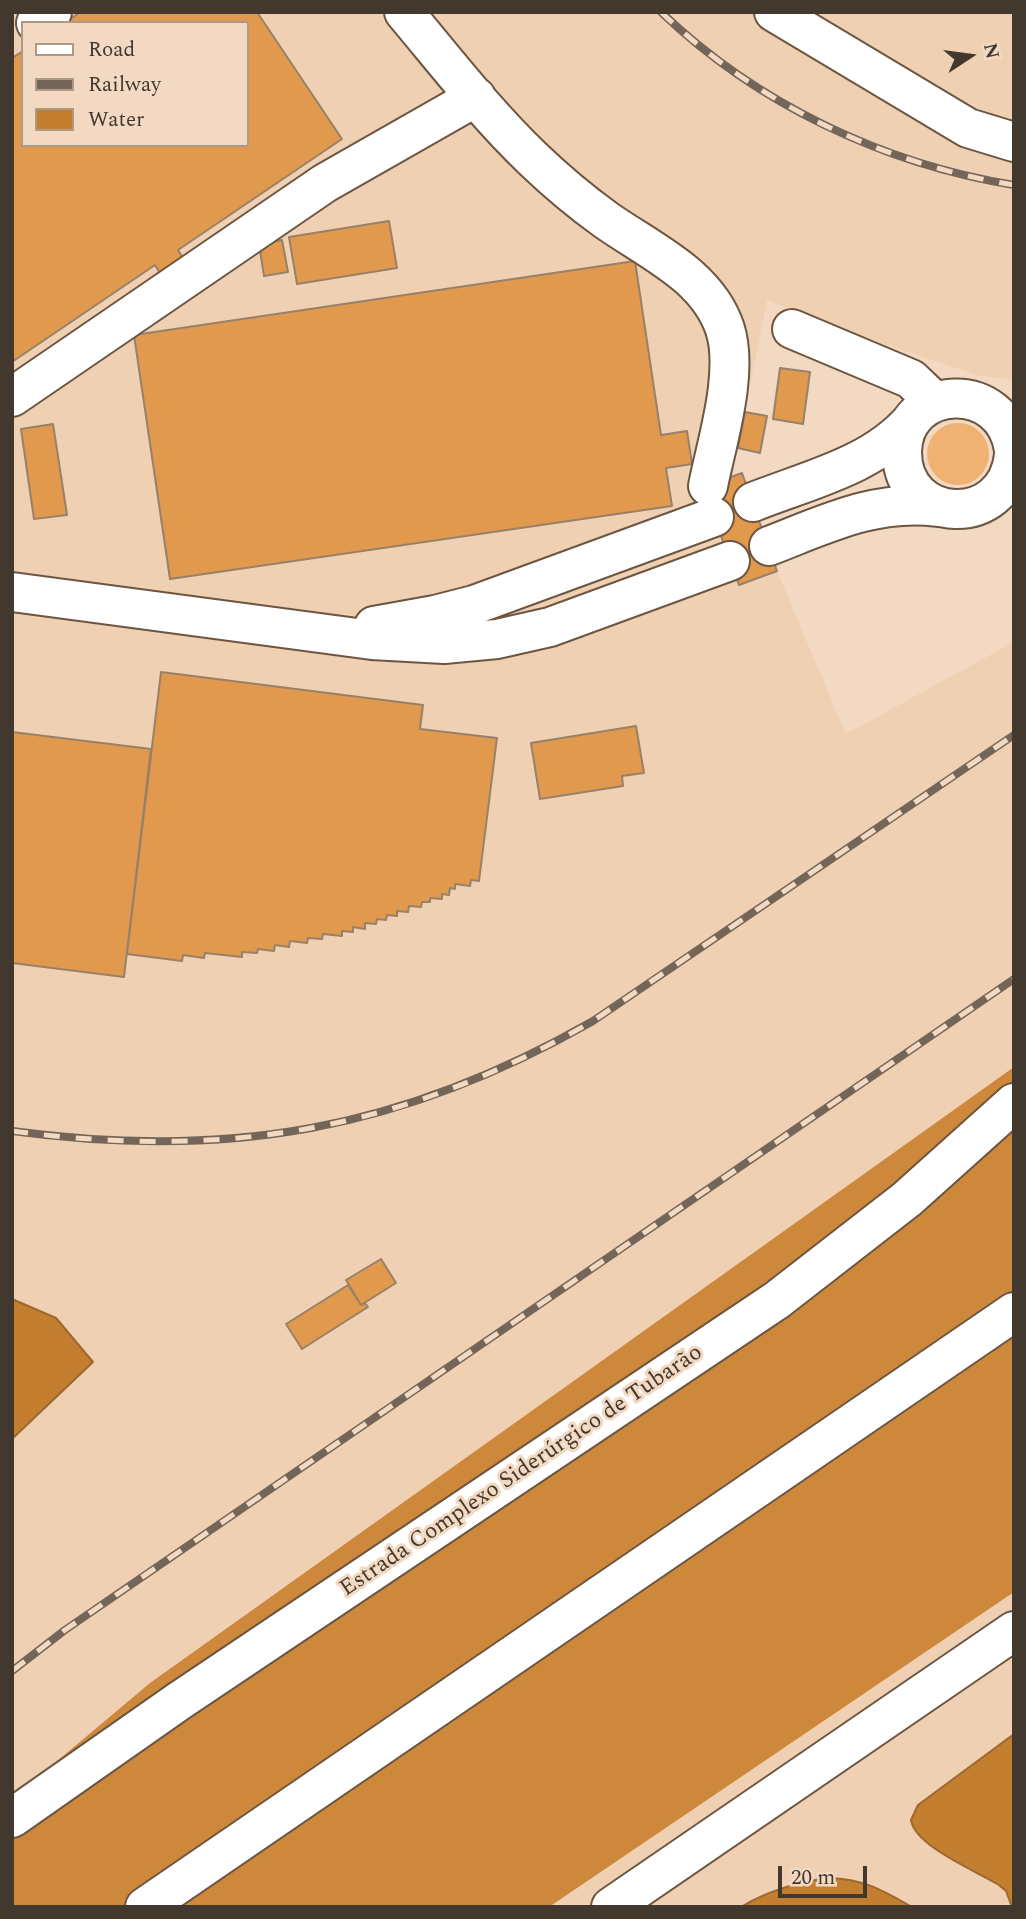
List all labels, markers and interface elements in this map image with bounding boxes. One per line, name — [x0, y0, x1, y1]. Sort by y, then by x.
legend — [21, 21, 248, 147]
north arrow — [935, 21, 1005, 91]
text: Road — [88, 34, 135, 66]
text: N — [975, 40, 1007, 62]
text: Railway — [88, 69, 161, 101]
text: Water — [88, 104, 144, 136]
street label: Estrada Complexo Siderúrgico de Tubarão — [336, 1340, 708, 1604]
scale bar — [781, 1853, 870, 1897]
text: 20 m — [791, 1862, 835, 1894]

